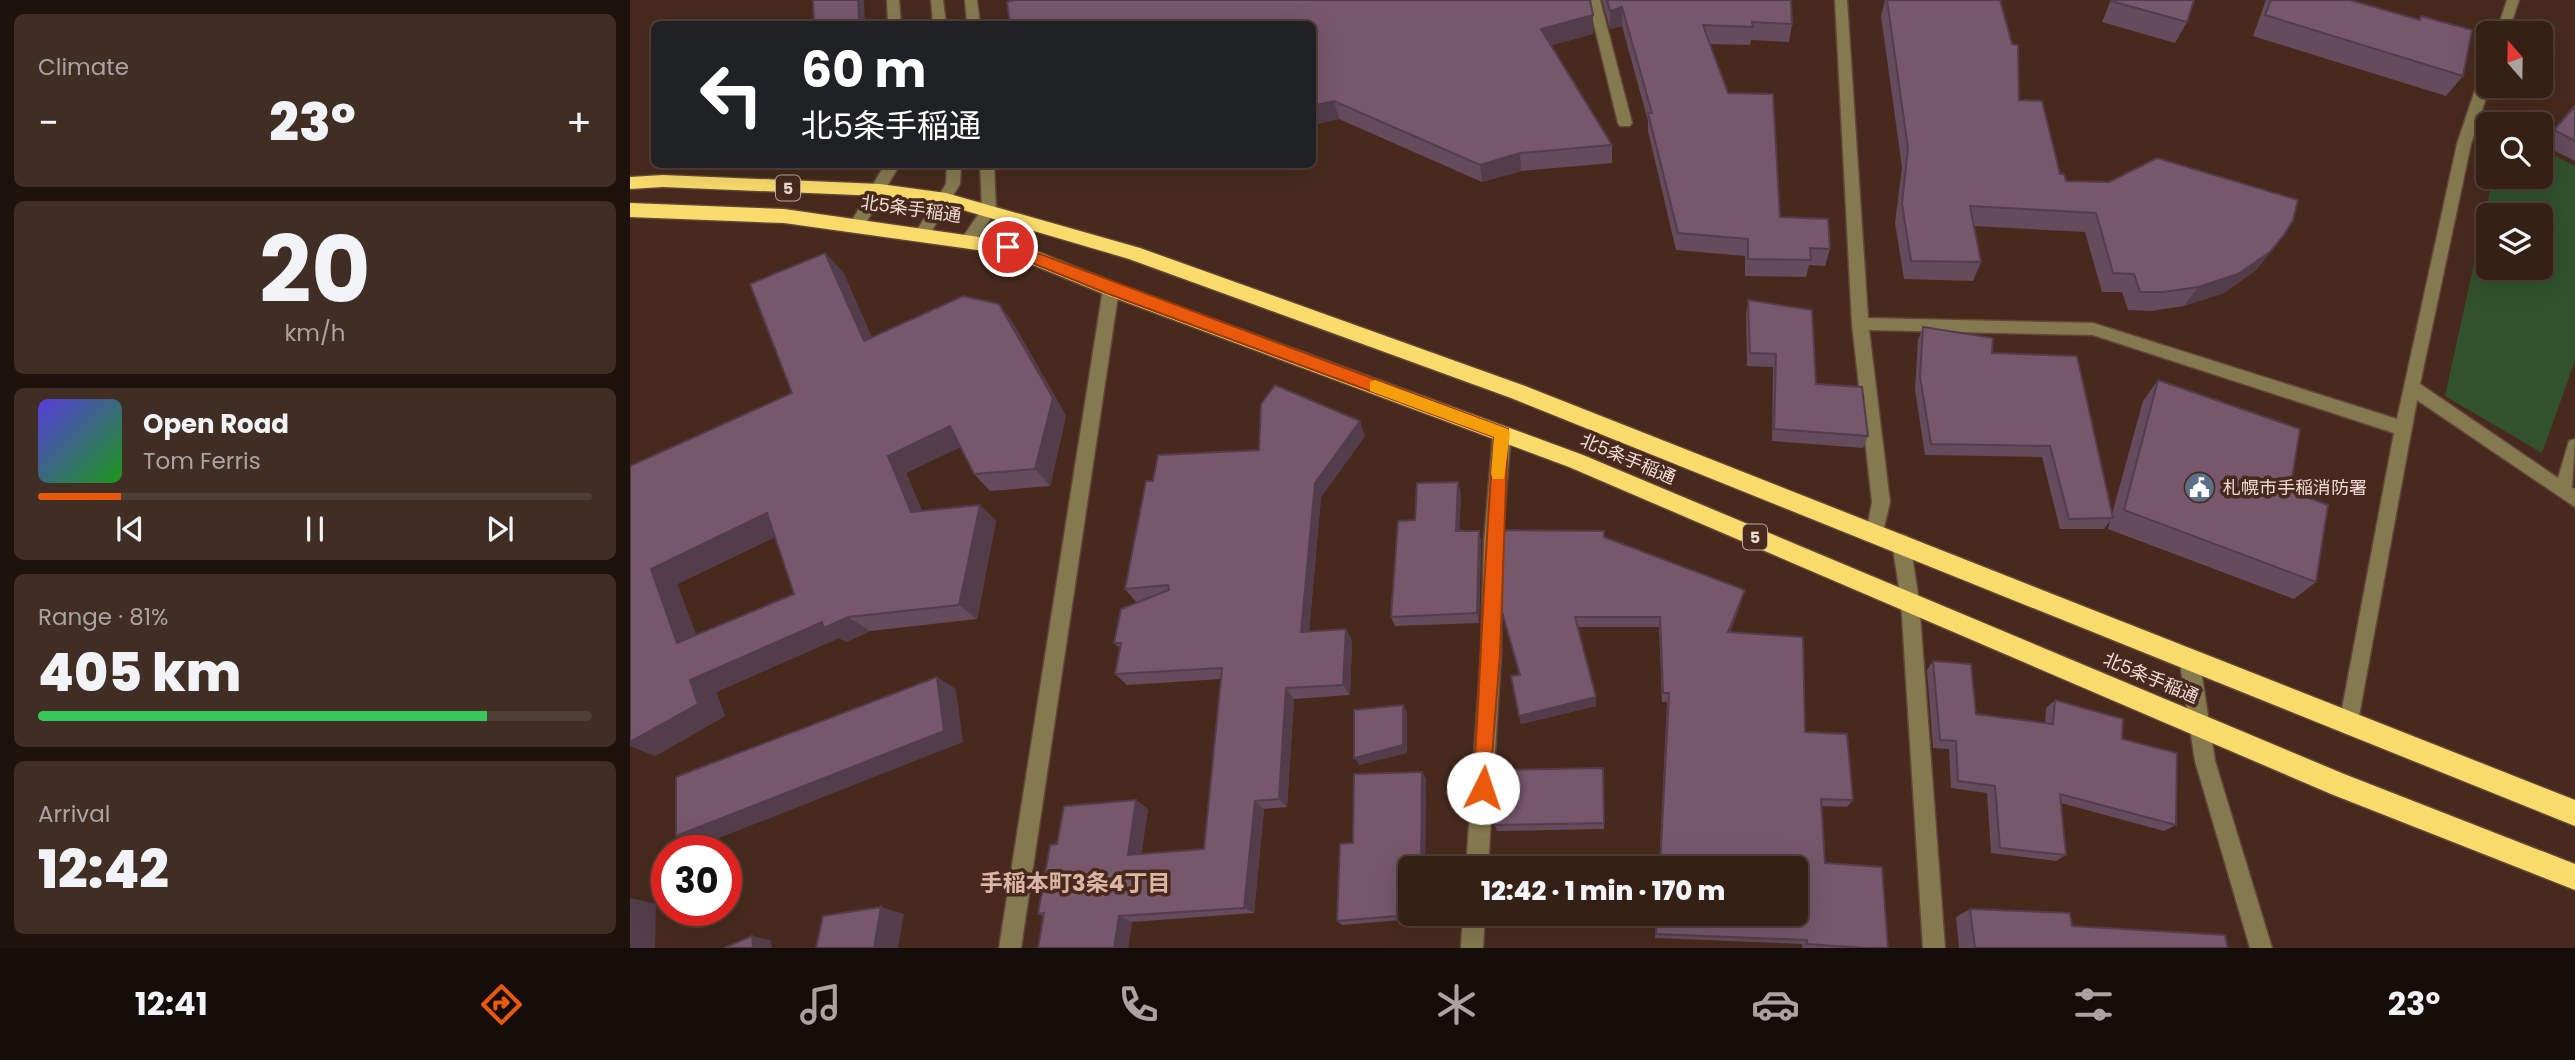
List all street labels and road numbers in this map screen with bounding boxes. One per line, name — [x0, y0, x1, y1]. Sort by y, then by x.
road number: 5 — [776, 176, 800, 200]
street label: 北5条手稲通 — [859, 189, 963, 228]
street label: 北5条手稲通 — [1577, 427, 1680, 490]
road number: 5 — [1743, 524, 1767, 550]
street label: 北5条手稲通 — [2100, 646, 2203, 709]

